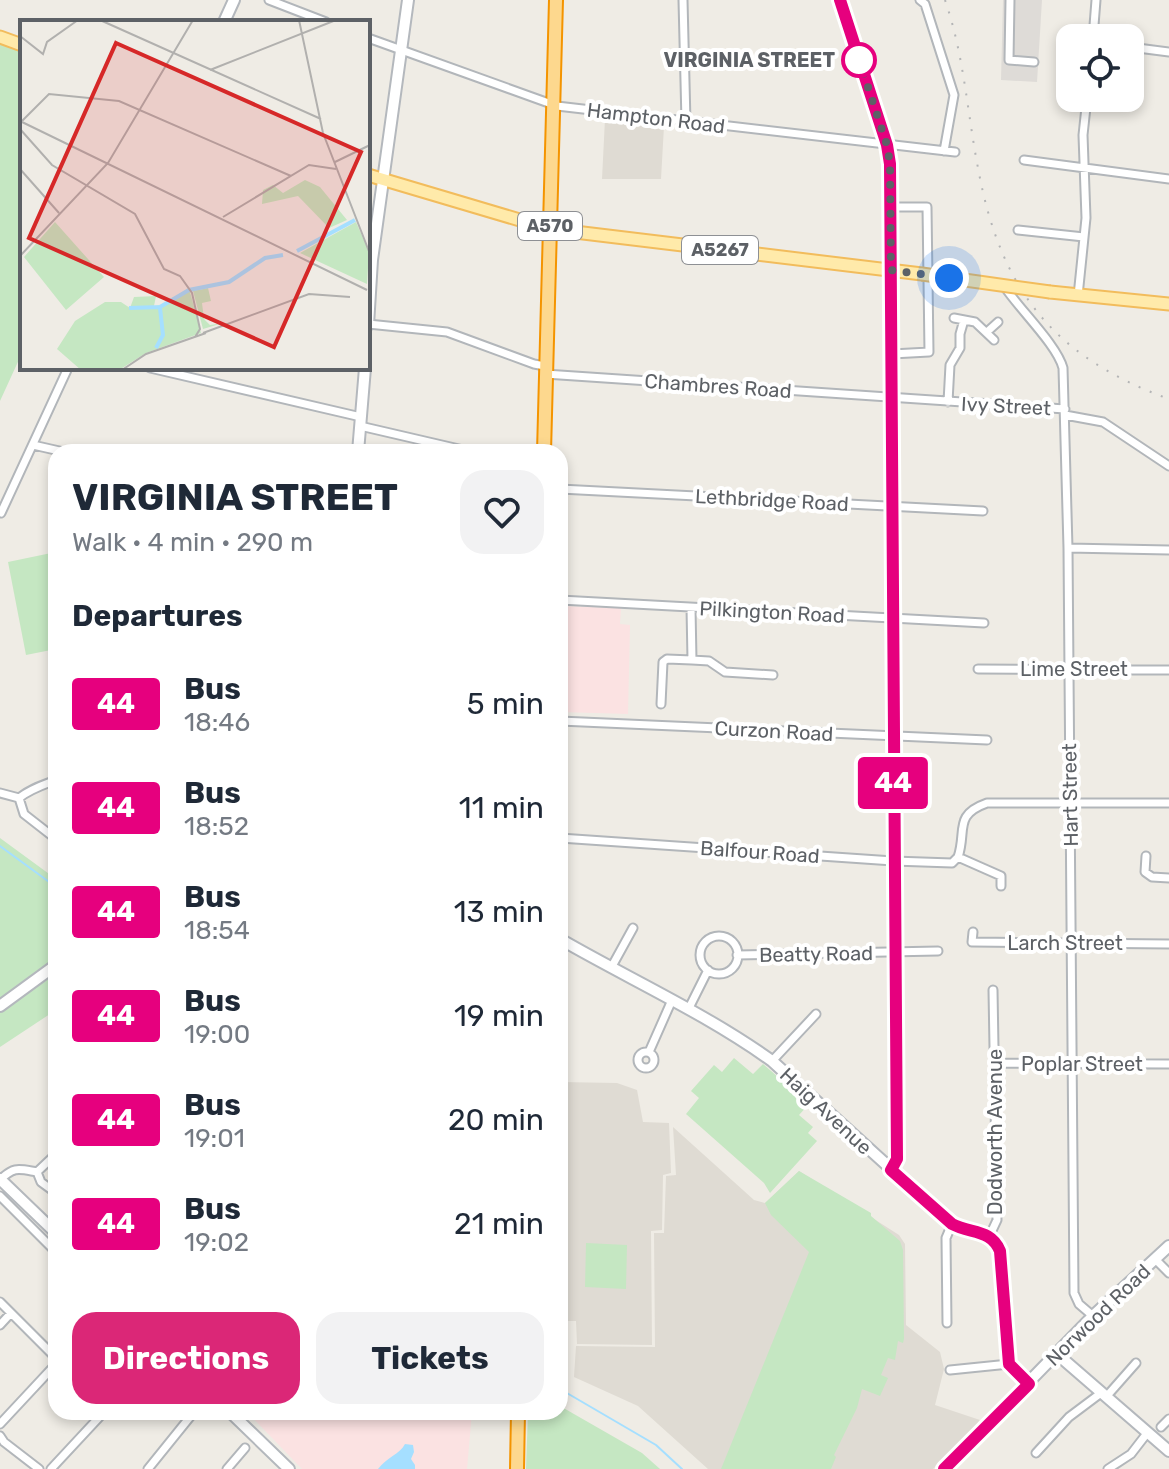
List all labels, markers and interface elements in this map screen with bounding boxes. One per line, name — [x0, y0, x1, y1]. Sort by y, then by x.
inset map — [20, 20, 370, 370]
map controls — [1056, 24, 1144, 112]
button: locate — [1056, 24, 1144, 112]
marker: VIRGINIA STREET — [842, 43, 876, 77]
place label: VIRGINIA STREET — [663, 48, 835, 72]
street label: Hampton Road — [586, 98, 726, 138]
road number: A570 — [518, 212, 582, 240]
road number: A5267 — [682, 236, 758, 264]
your location — [929, 258, 969, 298]
street label: Chambres Road — [644, 369, 792, 403]
street label: Ivy Street — [961, 392, 1052, 420]
button: heart — [460, 470, 544, 554]
text: VIRGINIA STREET — [72, 474, 398, 520]
street label: Lethbridge Road — [695, 484, 849, 516]
text: Walk · 4 min · 290 m — [72, 527, 313, 558]
street label: Pilkington Road — [699, 596, 845, 628]
text: Departures — [72, 598, 243, 634]
street label: Lime Street — [1020, 657, 1128, 681]
text: Bus — [184, 671, 241, 707]
text: 5 min — [467, 686, 544, 722]
text: 44 — [97, 687, 135, 720]
text: 18:46 — [184, 707, 250, 738]
street label: Curzon Road — [714, 716, 834, 746]
street label: Hart Street — [1057, 743, 1083, 847]
line badge: 44 — [857, 757, 929, 809]
text: 44 — [874, 766, 912, 799]
text: Bus — [184, 775, 241, 811]
text: 11 min — [459, 790, 544, 826]
text: 44 — [97, 791, 135, 824]
text: 18:52 — [184, 811, 249, 842]
street label: Balfour Road — [699, 836, 821, 868]
text: Bus — [184, 879, 241, 915]
text: 13 min — [454, 894, 544, 930]
text: 44 — [97, 895, 135, 928]
text: 18:54 — [184, 915, 250, 946]
street label: Larch Street — [1007, 931, 1123, 955]
street label: Beatty Road — [759, 941, 873, 967]
text: Bus — [184, 983, 241, 1019]
text: 19 min — [454, 998, 544, 1034]
text: 44 — [97, 999, 135, 1032]
text: 19:00 — [184, 1019, 250, 1050]
street label: Dodworth Avenue — [983, 1049, 1007, 1215]
street label: Poplar Street — [1021, 1052, 1143, 1076]
street label: Haig Avenue — [775, 1062, 877, 1160]
text: Bus — [184, 1087, 241, 1123]
text: 20 min — [448, 1102, 544, 1138]
text: 44 — [97, 1103, 135, 1136]
text: 19:01 — [184, 1123, 245, 1154]
text: Bus — [184, 1191, 241, 1227]
text: 21 min — [454, 1206, 544, 1242]
text: 44 — [97, 1207, 135, 1240]
text: 19:02 — [184, 1227, 249, 1258]
street label: Norwood Road — [1041, 1259, 1155, 1371]
button: Directions — [72, 1312, 300, 1404]
button: Tickets — [316, 1312, 544, 1404]

